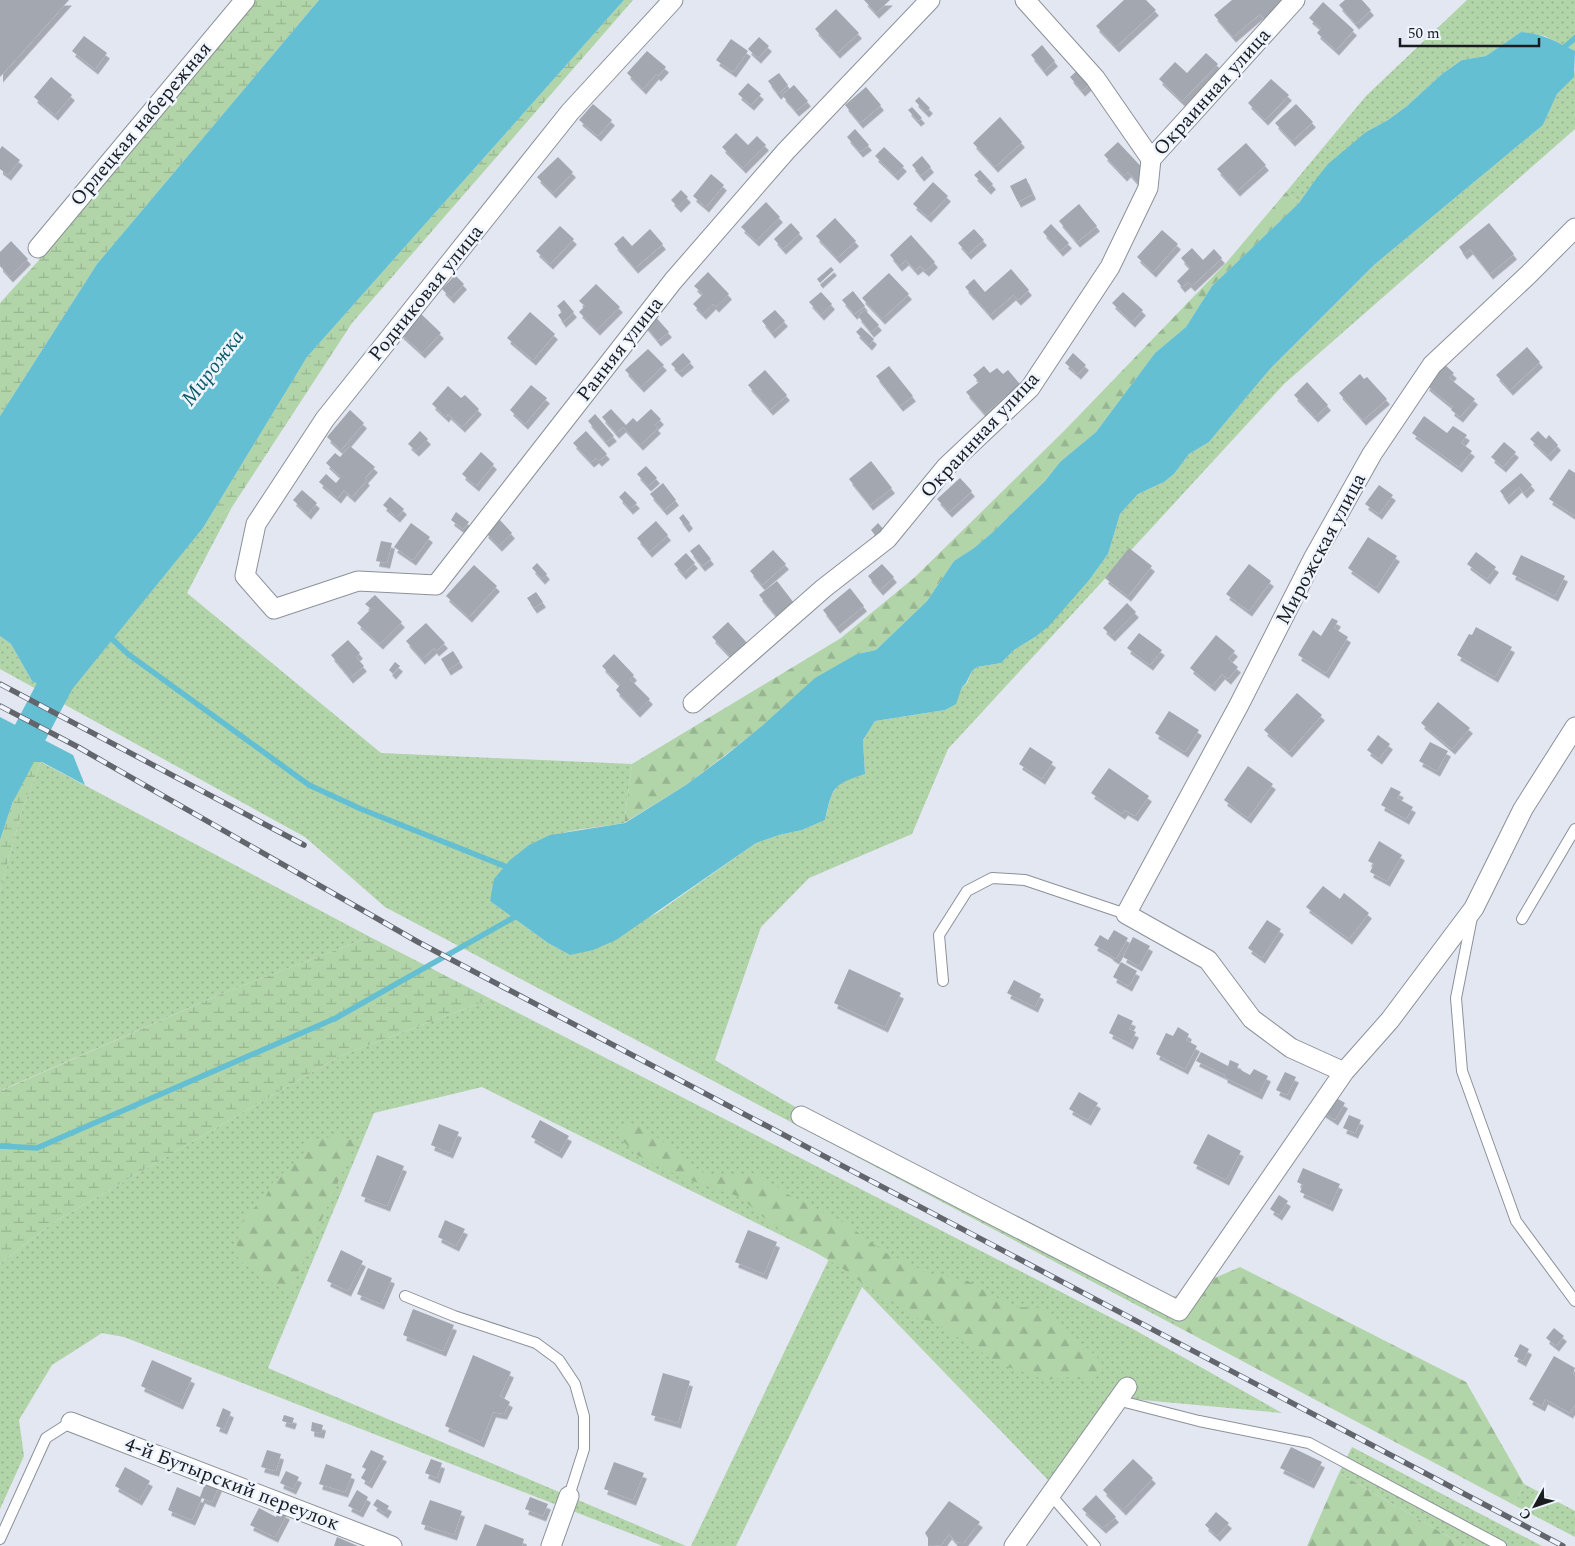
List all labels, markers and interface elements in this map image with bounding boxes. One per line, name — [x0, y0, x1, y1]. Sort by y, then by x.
scale bar — [1400, 15, 1539, 47]
street label: Окраинная улица — [1146, 21, 1278, 163]
text: 50 m — [1408, 22, 1440, 45]
street label: Орлецкая набережная — [63, 35, 219, 213]
street label: Родниковая улица — [361, 218, 491, 368]
street label: Ранняя улица — [569, 290, 671, 408]
water label: Мирожка — [173, 323, 253, 413]
street label: Окраинная улица — [913, 365, 1047, 505]
street label: Мирожская улица — [1268, 468, 1374, 630]
street label: 4-й Бутырский переулок — [120, 1429, 344, 1539]
north arrow — [1510, 1481, 1560, 1531]
text: С — [1514, 1503, 1537, 1525]

